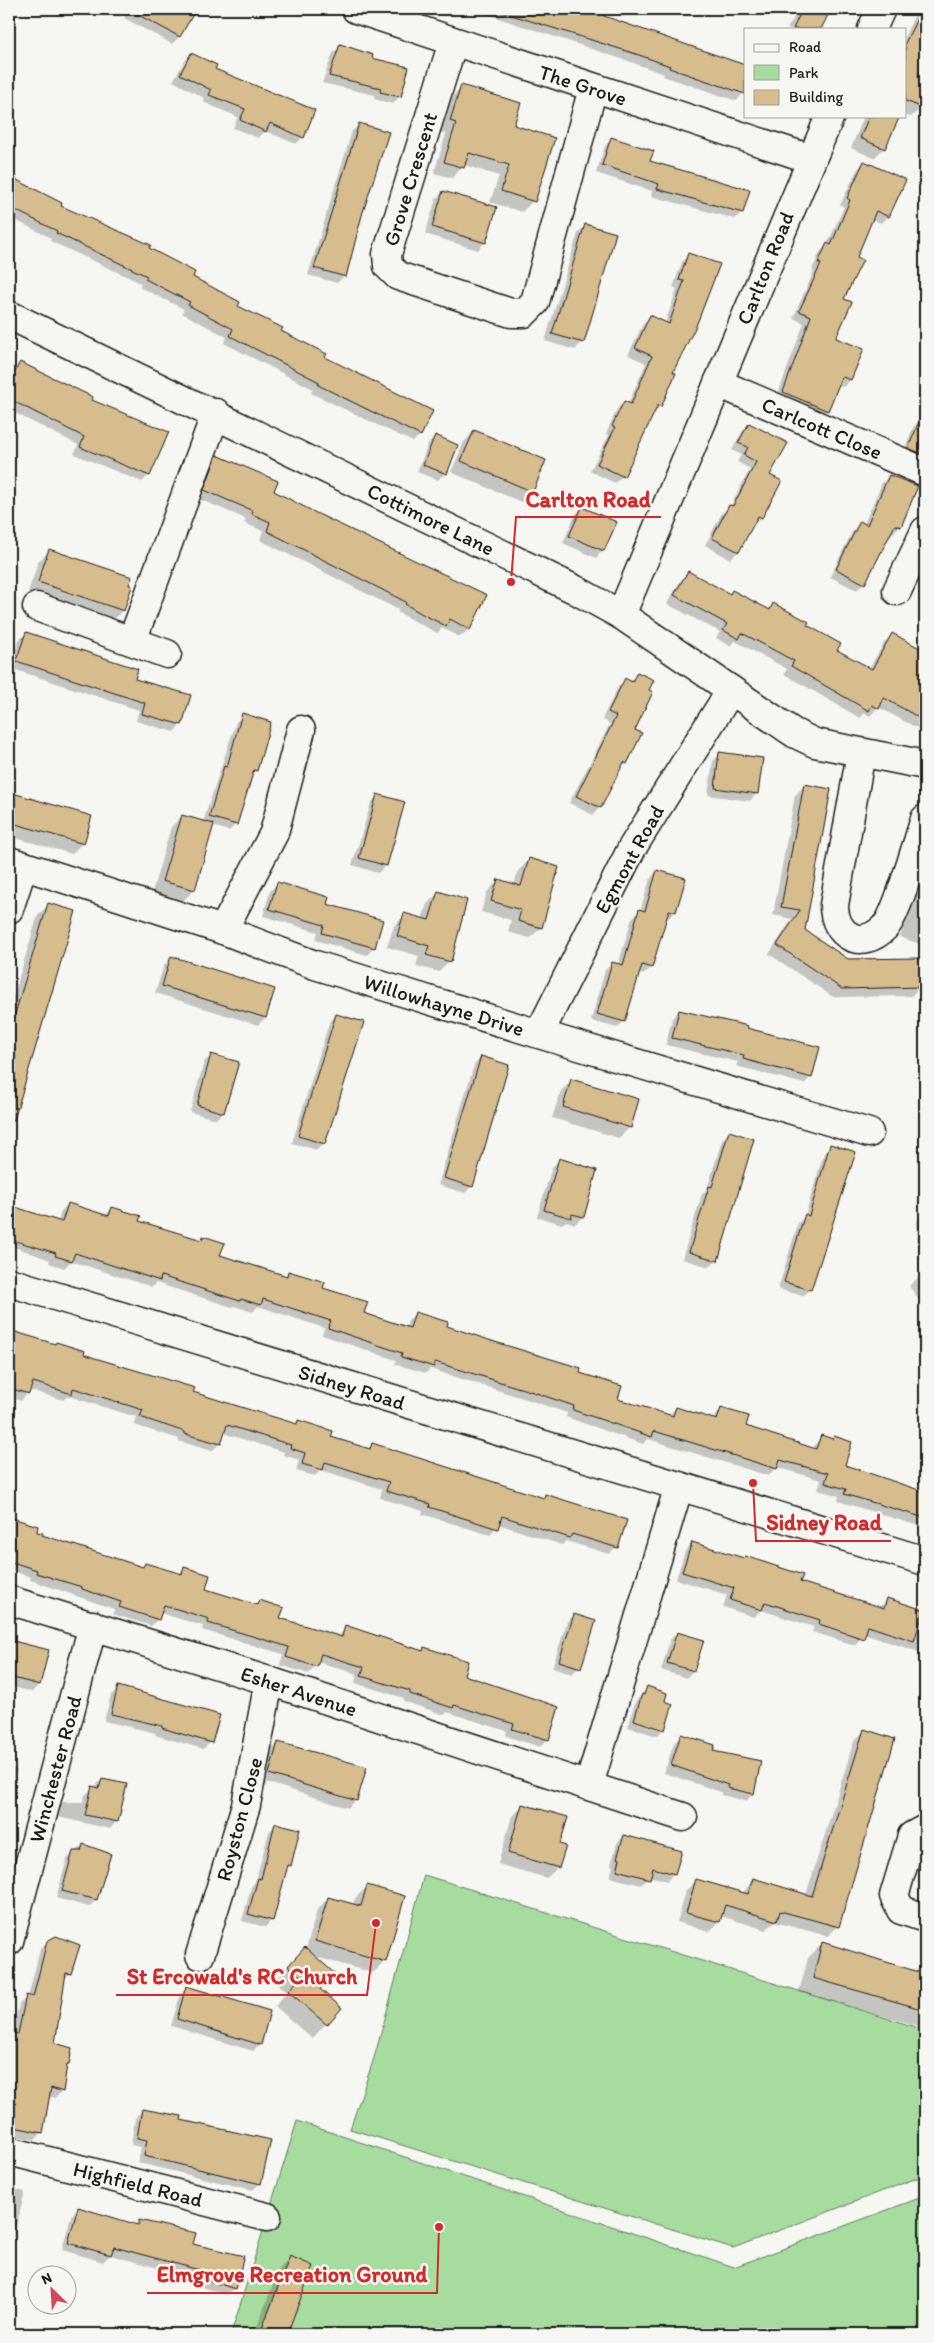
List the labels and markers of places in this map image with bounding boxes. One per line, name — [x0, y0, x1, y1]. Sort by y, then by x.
callout: Carlton Road — [516, 480, 661, 517]
callout: Sidney Road — [756, 1504, 891, 1541]
callout: St Ercowald's RC Church — [116, 1958, 367, 1995]
callout: Elmgrove Recreation Ground — [147, 2256, 437, 2293]

